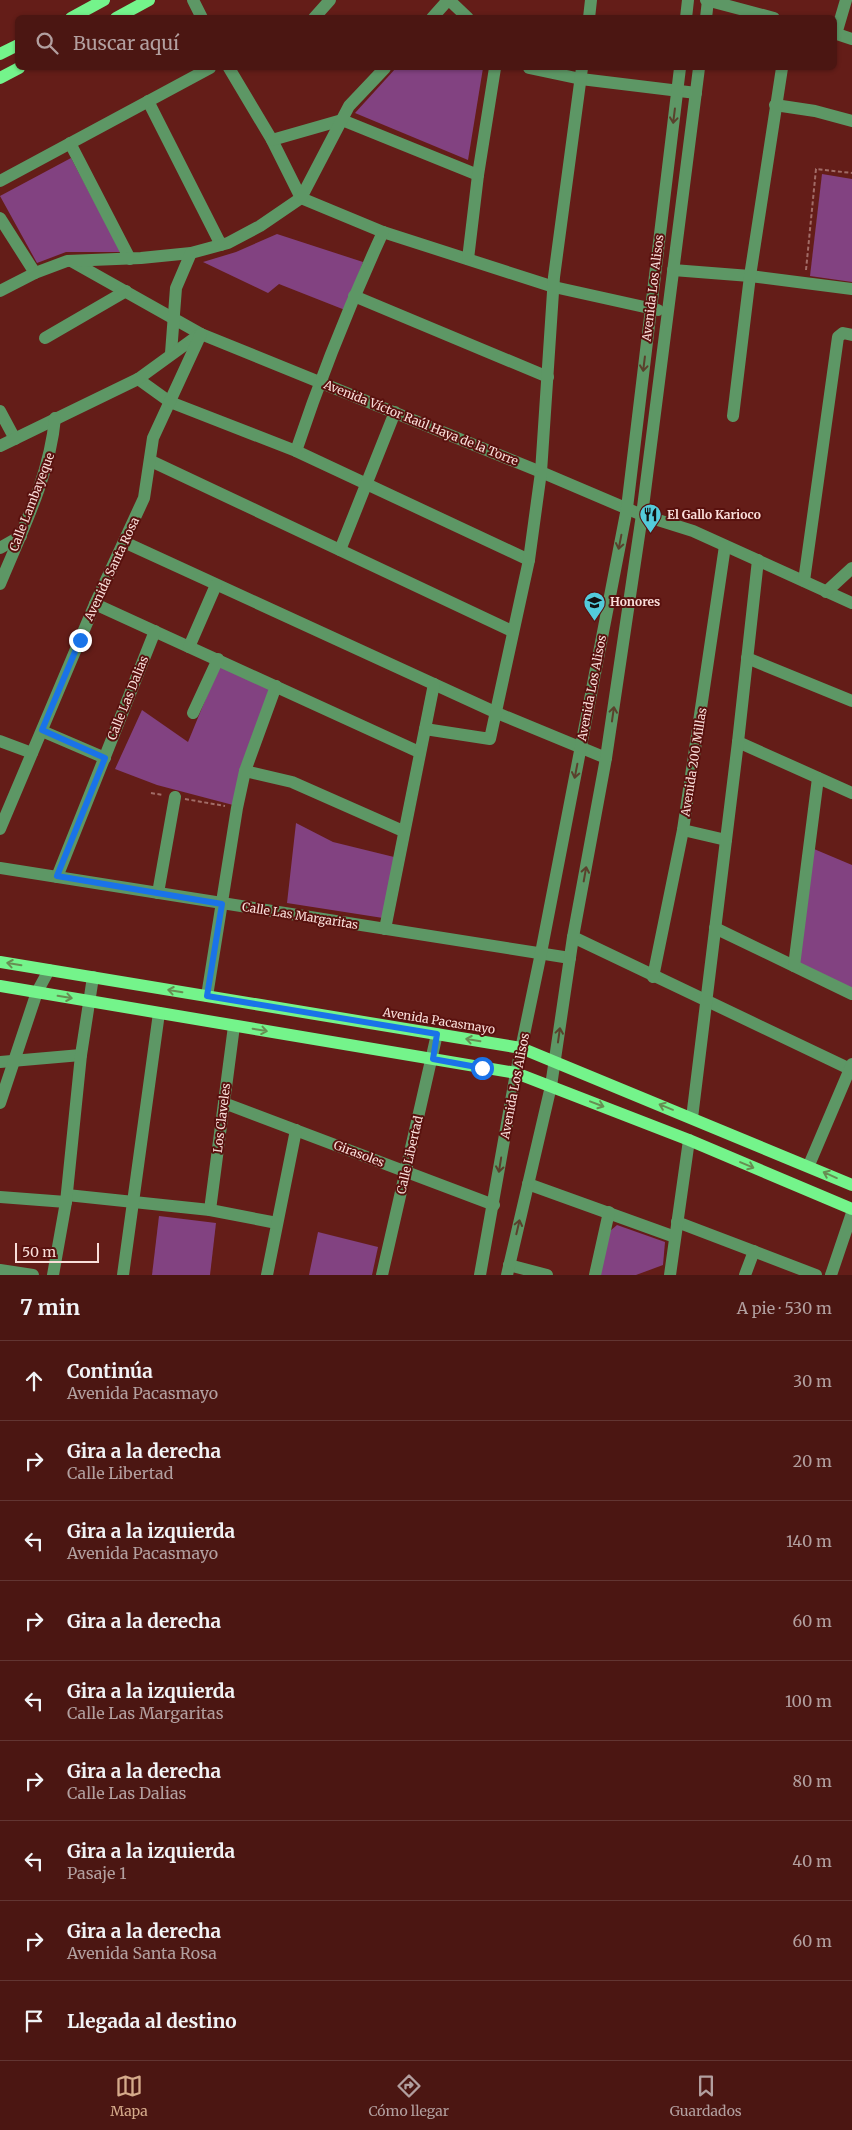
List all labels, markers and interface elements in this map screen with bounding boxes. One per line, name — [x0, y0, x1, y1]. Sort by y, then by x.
search box — [15, 15, 837, 70]
icon: search — [33, 29, 61, 57]
text: Buscar aquí — [73, 31, 179, 55]
one-way arrow — [669, 108, 679, 124]
street label: Avenida Los Alisos — [638, 234, 667, 343]
one-way arrow — [639, 356, 649, 372]
street label: Avenida Víctor Raúl Haya de la Torre — [321, 376, 521, 468]
street label: Calle Lambayeque — [6, 450, 57, 553]
restaurant icon: El Gallo Karioco — [639, 503, 663, 534]
place label: El Gallo Karioco — [667, 507, 761, 522]
street label: Avenida Santa Rosa — [81, 514, 142, 624]
one-way arrow — [615, 534, 624, 550]
school or university icon: Honores — [582, 590, 606, 621]
place label: Honores — [610, 594, 660, 609]
route end — [69, 629, 92, 652]
street label: Avenida Los Alisos — [574, 634, 609, 743]
street label: Calle Las Dalias — [104, 653, 151, 742]
one-way arrow — [608, 706, 618, 722]
street label: Avenida 200 Millas — [677, 706, 710, 818]
one-way arrow — [571, 762, 581, 778]
one-way arrow — [580, 867, 590, 883]
street label: Calle Las Margaritas — [241, 899, 359, 932]
one-way arrow — [7, 959, 23, 969]
one-way arrow — [167, 985, 183, 995]
one-way arrow — [57, 993, 73, 1003]
street label: Avenida Pacasmayo — [381, 1004, 496, 1037]
one-way arrow — [252, 1026, 268, 1036]
one-way arrow — [555, 1027, 565, 1043]
street label: Avenida Los Alisos — [497, 1032, 532, 1141]
one-way arrow — [466, 1035, 482, 1045]
route start — [471, 1057, 494, 1080]
street label: Los Claveles — [210, 1082, 233, 1154]
one-way arrow — [589, 1100, 604, 1109]
one-way arrow — [659, 1102, 674, 1111]
street label: Calle Libertad — [393, 1114, 426, 1195]
street label: Girasoles — [332, 1137, 387, 1170]
one-way arrow — [495, 1157, 505, 1173]
one-way arrow — [739, 1160, 754, 1170]
one-way arrow — [823, 1170, 838, 1179]
one-way arrow — [514, 1220, 523, 1236]
scale bar — [15, 1240, 99, 1263]
text: 50 m — [22, 1243, 56, 1261]
text: 7 min — [20, 1294, 80, 1321]
text: A pie · 530 m — [737, 1298, 832, 1318]
text: Continúa — [67, 1359, 153, 1383]
icon: ahead — [20, 1367, 48, 1395]
text: 30 m — [793, 1371, 832, 1391]
text: Avenida Pacasmayo — [67, 1383, 218, 1403]
text: Gira a la derecha — [67, 1439, 221, 1463]
icon: right — [20, 1447, 48, 1475]
text: 20 m — [793, 1451, 832, 1471]
text: Calle Libertad — [67, 1463, 173, 1483]
text: Gira a la izquierda — [67, 1519, 235, 1543]
icon: left — [20, 1527, 48, 1555]
text: 140 m — [786, 1531, 832, 1551]
text: Avenida Pacasmayo — [67, 1543, 218, 1563]
icon: right — [20, 1607, 48, 1635]
text: Gira a la derecha — [67, 1609, 221, 1633]
text: 60 m — [792, 1611, 832, 1631]
text: Gira a la izquierda — [67, 1679, 235, 1703]
icon: left — [20, 1687, 48, 1715]
text: 100 m — [785, 1691, 832, 1711]
text: Calle Las Margaritas — [67, 1703, 224, 1723]
text: Gira a la derecha — [67, 1759, 221, 1783]
icon: right — [20, 1767, 48, 1795]
text: 80 m — [793, 1771, 832, 1791]
text: Calle Las Dalias — [67, 1783, 186, 1803]
text: Gira a la izquierda — [67, 1839, 235, 1863]
icon: left — [20, 1847, 48, 1875]
text: 40 m — [792, 1851, 832, 1871]
text: Pasaje 1 — [67, 1863, 126, 1883]
text: Gira a la derecha — [67, 1919, 221, 1943]
icon: right — [20, 1927, 48, 1955]
text: 60 m — [792, 1931, 832, 1951]
text: Avenida Santa Rosa — [67, 1943, 217, 1963]
icon: arrive — [20, 2007, 48, 2035]
text: Llegada al destino — [67, 2009, 237, 2033]
tab: Mapa — [110, 2072, 148, 2120]
tab: Cómo llegar — [368, 2072, 449, 2120]
tab: Guardados — [670, 2072, 742, 2120]

